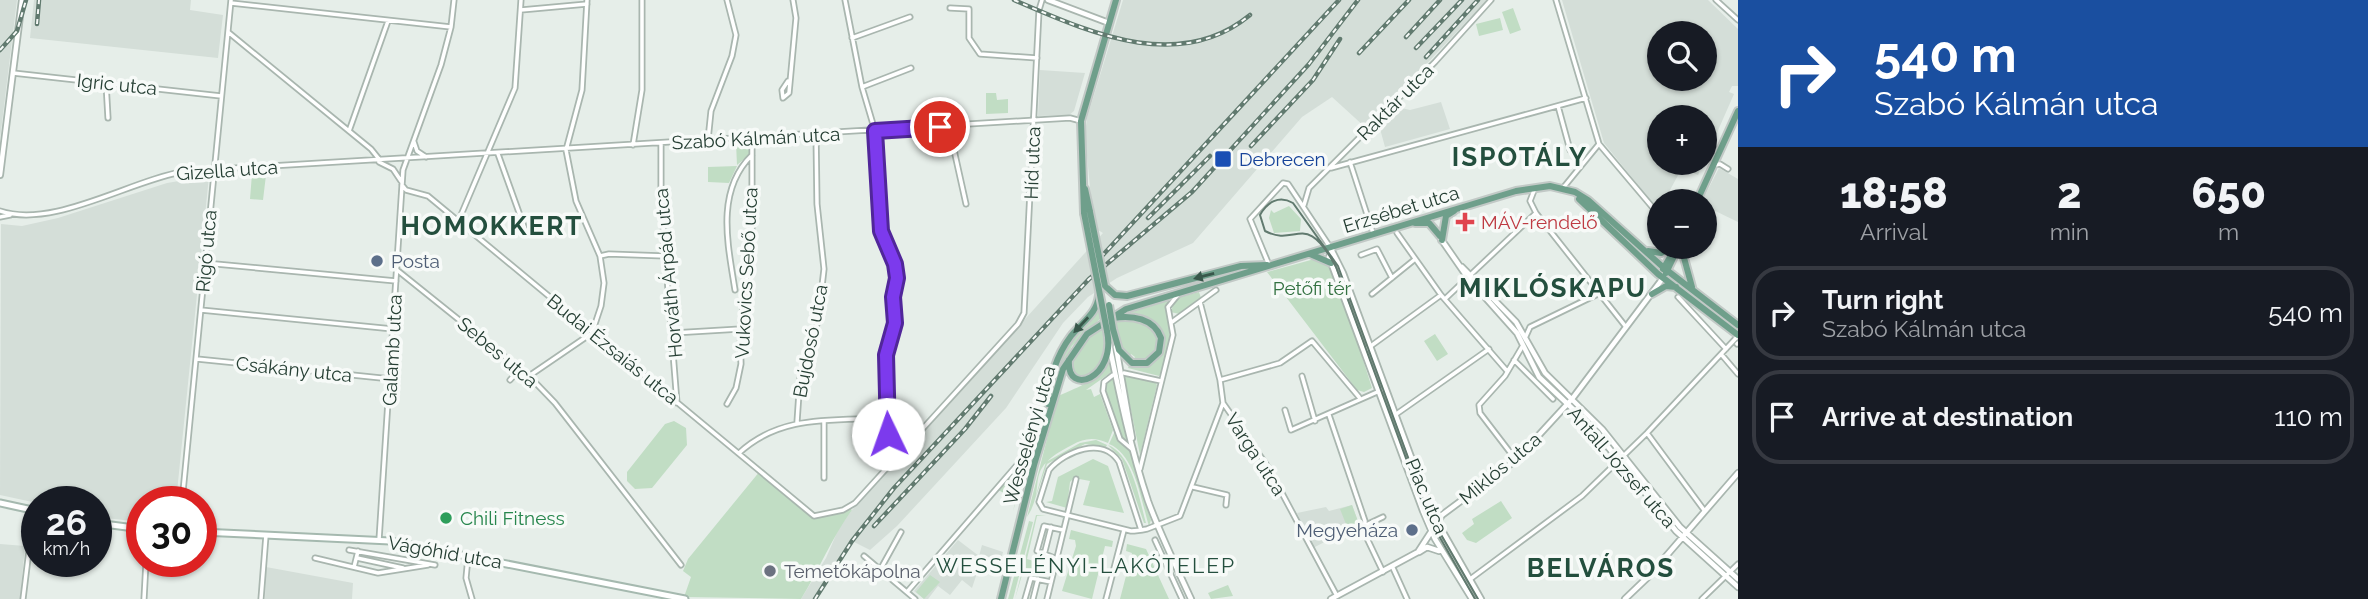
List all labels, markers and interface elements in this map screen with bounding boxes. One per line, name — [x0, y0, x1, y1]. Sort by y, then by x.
map controls — [1647, 21, 1717, 259]
button: search — [1647, 21, 1717, 91]
text: 540 m — [1874, 26, 2017, 83]
icon: right — [1759, 28, 1850, 119]
street label: Raktár utca — [1352, 59, 1438, 145]
street label: Igric utca — [76, 69, 158, 99]
text: Szabó Kálmán utca — [1874, 85, 2158, 122]
pin — [910, 97, 970, 157]
button: + — [1647, 105, 1717, 175]
icon: arrive — [921, 108, 959, 146]
street label: Szabó Kálmán utca — [671, 123, 841, 153]
street label: Híd utca — [1020, 126, 1044, 200]
district label: ISPOTÁLY — [1452, 142, 1588, 172]
place label: Debrecen — [1239, 148, 1326, 170]
marker: Debrecen — [1213, 149, 1233, 169]
street label: Gizella utca — [175, 155, 279, 185]
text: 18:58 — [1840, 169, 1948, 218]
text: 2 — [2057, 169, 2082, 218]
text: 650 — [2191, 169, 2266, 218]
street label: Erzsébet utca — [1340, 181, 1462, 237]
street label: Horváth Árpád utca — [650, 187, 686, 359]
street label: Vukovics Sebő utca — [731, 187, 761, 359]
button: − — [1647, 189, 1717, 259]
street label: Rigó utca — [191, 209, 221, 293]
district label: HOMOKKERT — [401, 211, 583, 241]
place label: MÁV-rendelő — [1481, 211, 1598, 233]
marker: MÁV-rendelő — [1455, 212, 1475, 232]
text: Arrival — [1860, 218, 1928, 245]
text: min — [2050, 218, 2089, 245]
text: m — [2218, 218, 2239, 245]
place label: Posta — [391, 250, 440, 272]
marker: Posta — [369, 253, 385, 269]
one-way arrow — [1193, 271, 1214, 281]
district label: MIKLÓSKAPU — [1459, 273, 1647, 303]
park label: Petőfi tér — [1273, 277, 1352, 299]
street label: Bujdosó utca — [788, 282, 832, 400]
text: Turn right — [1822, 285, 1943, 315]
street label: Budai Ézsaiás utca — [543, 289, 683, 409]
street label: Galamb utca — [378, 294, 406, 406]
icon: right — [1763, 294, 1801, 332]
text: 540 m — [2268, 298, 2343, 328]
street label: Sebes utca — [453, 312, 543, 392]
text: Szabó Kálmán utca — [1822, 315, 2026, 342]
one-way arrow — [1074, 316, 1090, 333]
street label: Csákány utca — [235, 352, 353, 386]
street label: Wesselényi utca — [999, 363, 1059, 507]
position arrow — [851, 397, 925, 471]
icon: arrive — [1763, 398, 1801, 436]
street label: Antall József utca — [1563, 402, 1681, 532]
text: Arrive at destination — [1822, 402, 2073, 432]
text: 110 m — [2274, 402, 2343, 432]
street label: Varga utca — [1221, 409, 1291, 499]
street label: Miklós utca — [1455, 428, 1545, 508]
street label: Piac utca — [1401, 455, 1453, 537]
speed limit sign: 30 — [126, 486, 217, 577]
text: 26 — [46, 502, 87, 543]
place label: Chili Fitness — [460, 507, 565, 529]
marker: Chili Fitness — [438, 510, 454, 526]
place label: Megyeháza — [1296, 519, 1398, 541]
marker: Megyeháza — [1404, 522, 1420, 538]
street label: Vágóhíd utca — [386, 531, 504, 573]
text: km/h — [43, 538, 90, 559]
district label: WESSELÉNYI-LAKÓTELEP — [936, 553, 1236, 578]
district label: BELVÁROS — [1527, 553, 1675, 583]
place label: Temetőkápolna — [784, 560, 921, 582]
marker: Temetőkápolna — [762, 563, 778, 579]

